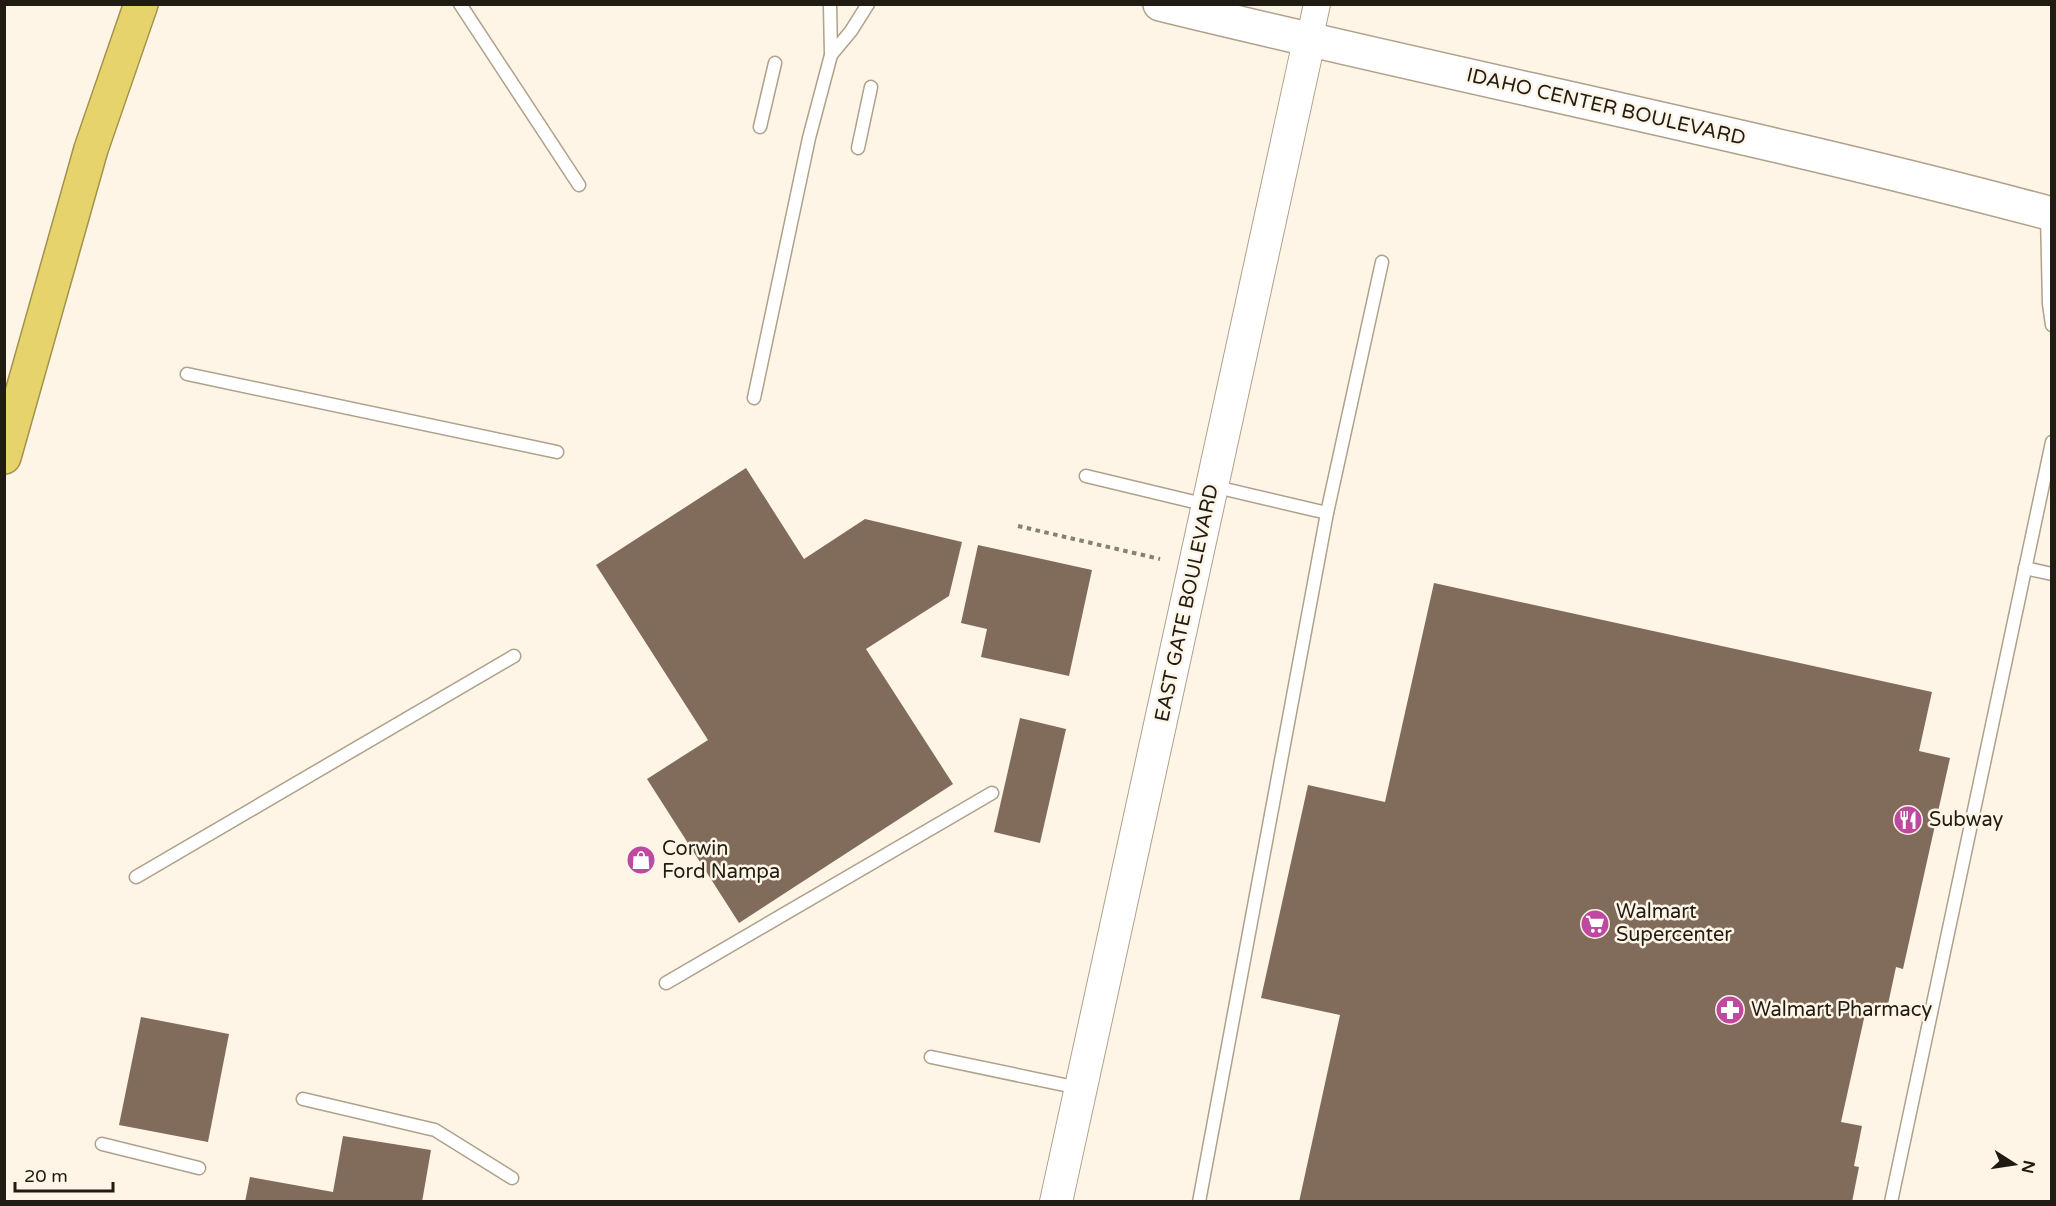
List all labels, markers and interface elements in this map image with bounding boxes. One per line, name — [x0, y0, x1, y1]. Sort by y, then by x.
street label: IDAHO CENTER BOULEVARD — [1464, 63, 1748, 151]
street label: EAST GATE BOULEVARD — [1150, 482, 1224, 724]
restaurant icon: Subway — [1892, 804, 1924, 836]
place label: Subway — [1929, 808, 2004, 832]
place label: Corwin Ford Nampa — [662, 837, 780, 884]
shop icon: Corwin Ford Nampa — [625, 844, 657, 876]
place label: Walmart Supercenter — [1616, 900, 1732, 947]
supermarket icon: Walmart Supercenter — [1579, 908, 1611, 940]
pharmacy icon: Walmart Pharmacy — [1714, 994, 1746, 1026]
place label: Walmart Pharmacy — [1751, 998, 1932, 1022]
north arrow — [1984, 1134, 2044, 1194]
scale bar — [15, 1155, 112, 1193]
text: N — [2017, 1159, 2039, 1175]
text: 20 m — [24, 1165, 68, 1187]

